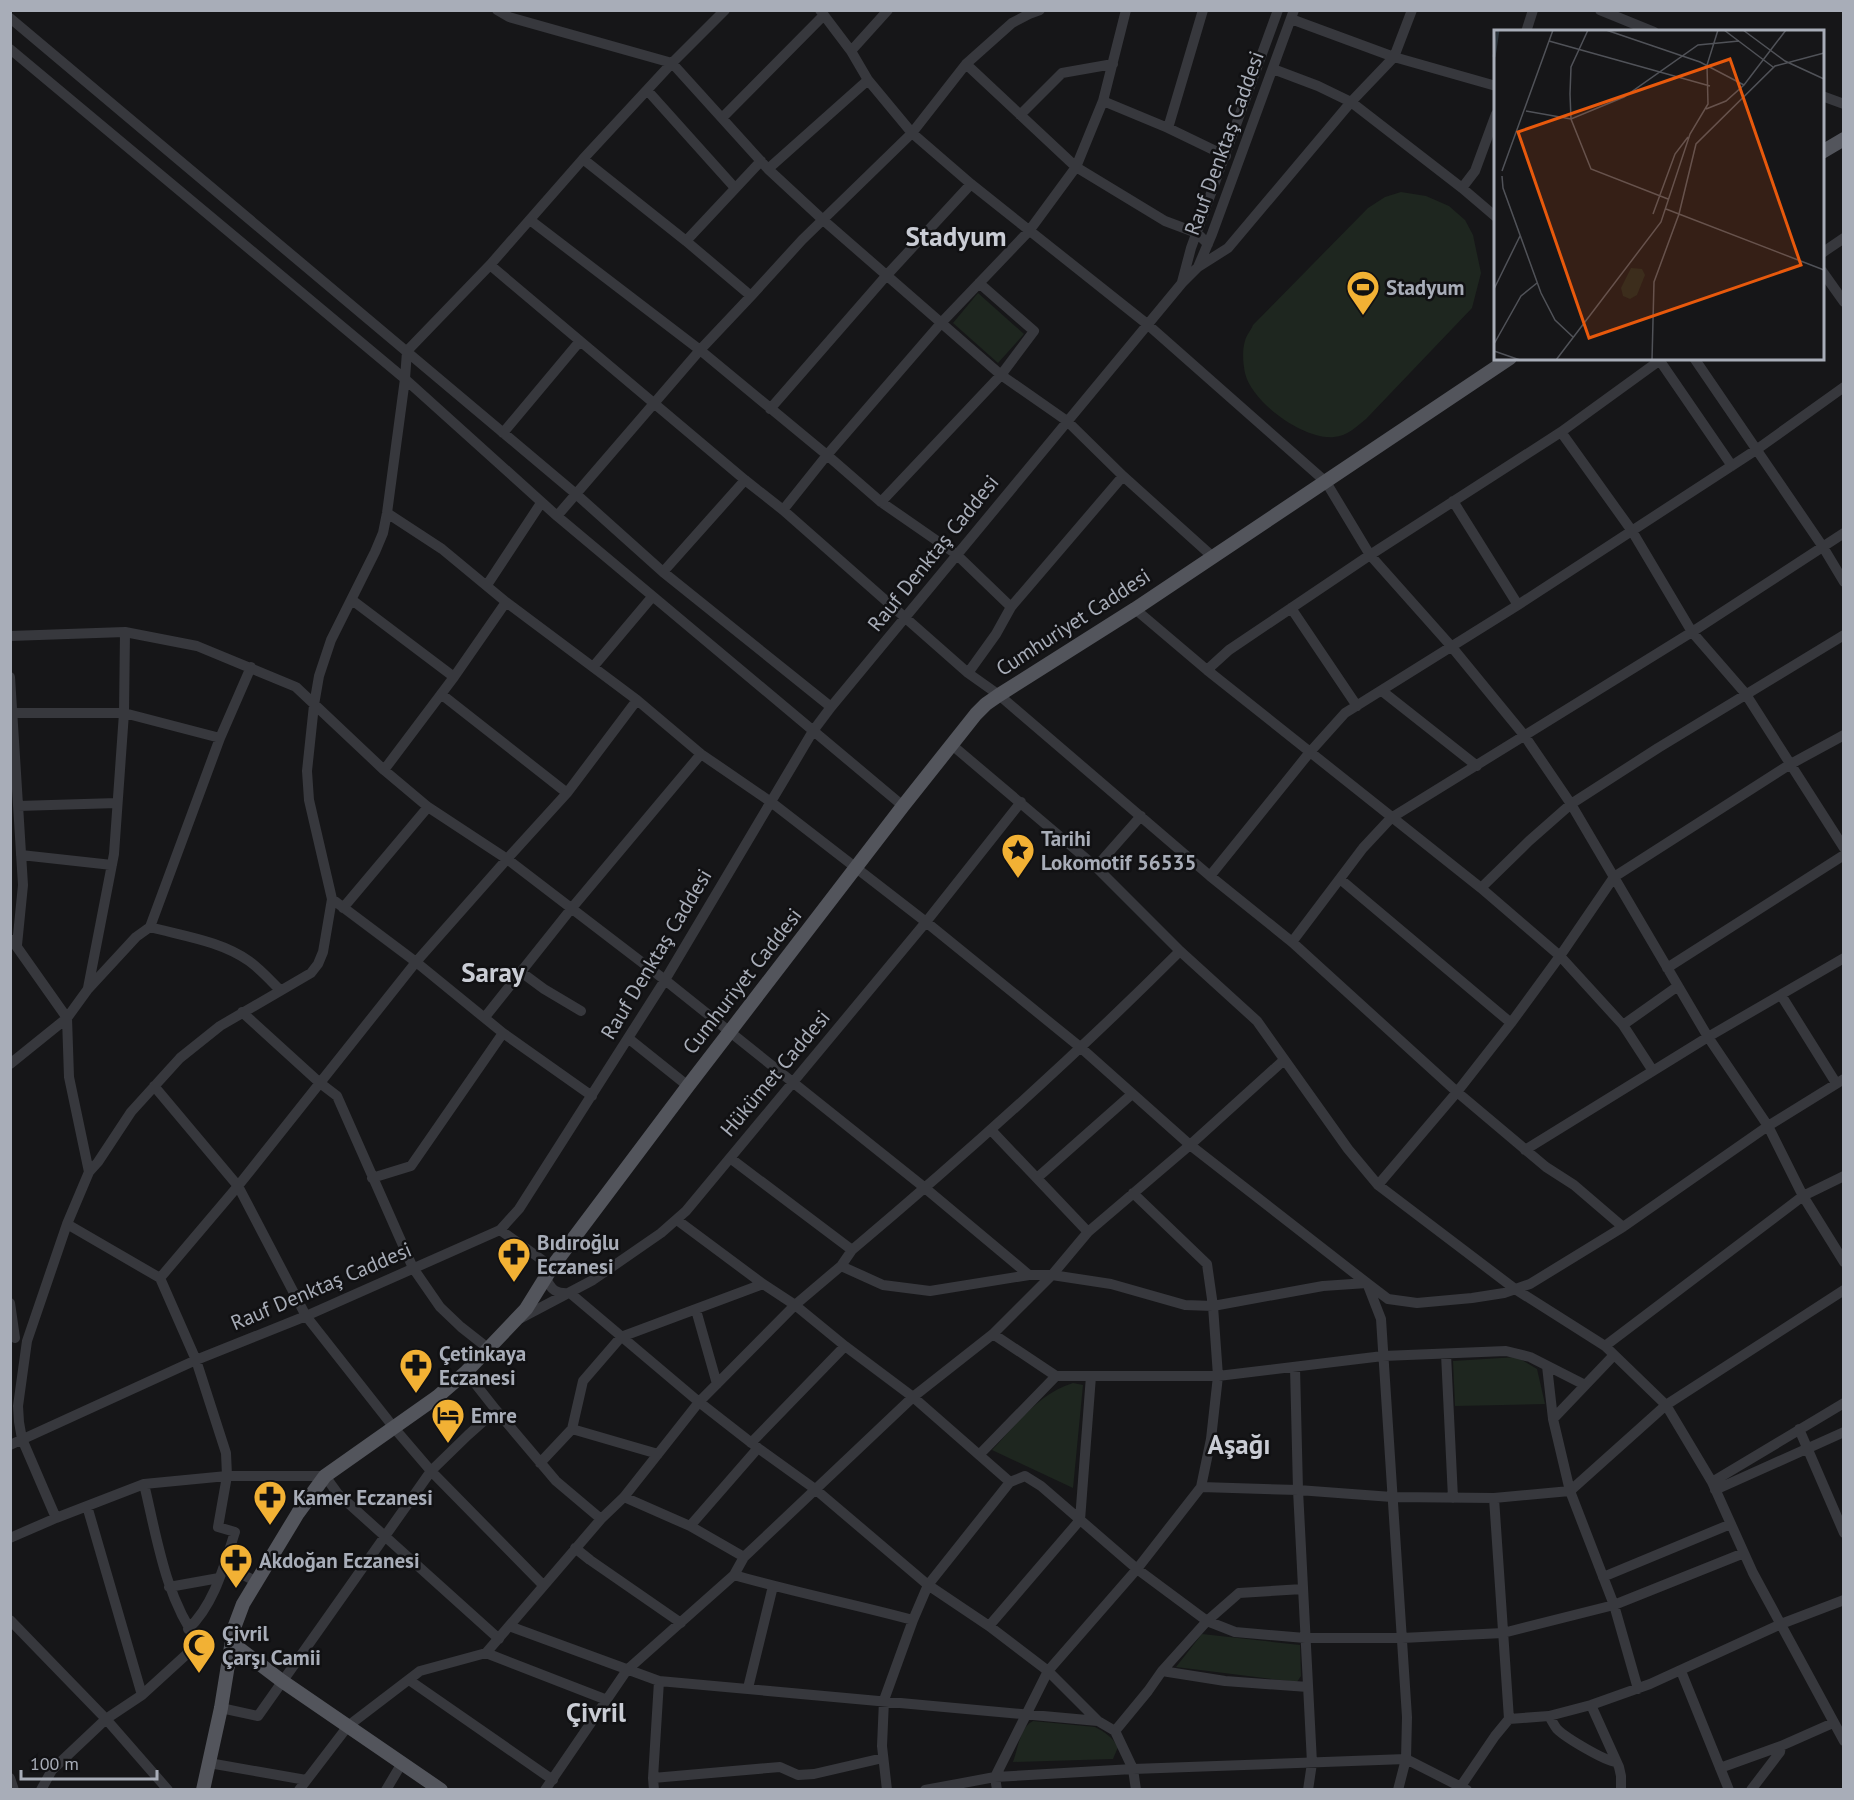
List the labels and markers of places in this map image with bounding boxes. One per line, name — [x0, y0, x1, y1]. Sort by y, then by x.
sports icon: Stadyum — [1345, 269, 1381, 316]
place label: Stadyum — [1386, 274, 1464, 301]
place label: Tarihi Lokomotif 56535 — [1041, 825, 1196, 876]
place icon: Tarihi Lokomotif 56535 — [1000, 832, 1036, 879]
place label: Bıdıroğlu Eczanesi — [537, 1229, 619, 1280]
pharmacy icon: Bıdıroğlu Eczanesi — [496, 1236, 532, 1283]
place label: Çetinkaya Eczanesi — [439, 1340, 526, 1391]
pharmacy icon: Çetinkaya Eczanesi — [398, 1347, 434, 1394]
hotel icon: Emre — [430, 1397, 466, 1444]
place label: Emre — [471, 1402, 517, 1429]
pharmacy icon: Kamer Eczanesi — [252, 1479, 288, 1526]
place label: Kamer Eczanesi — [293, 1484, 433, 1511]
pharmacy icon: Akdoğan Eczanesi — [218, 1542, 254, 1589]
place label: Akdoğan Eczanesi — [259, 1547, 420, 1574]
place label: Çivril Çarşı Camii — [222, 1620, 321, 1671]
mosque icon: Çivril Çarşı Camii — [181, 1627, 217, 1674]

